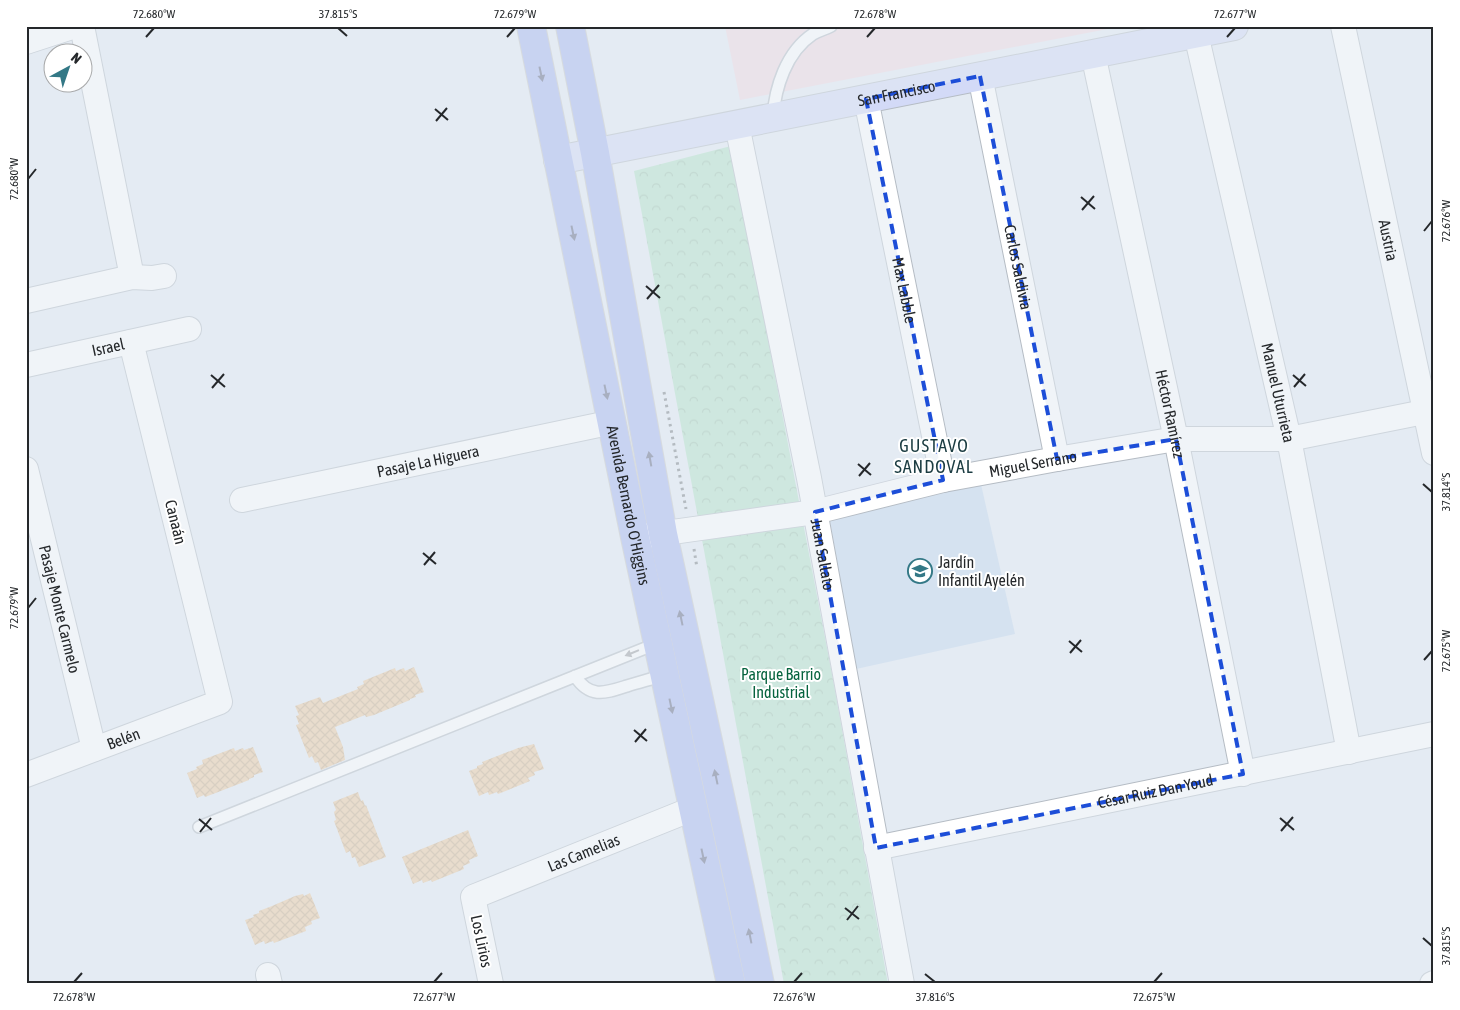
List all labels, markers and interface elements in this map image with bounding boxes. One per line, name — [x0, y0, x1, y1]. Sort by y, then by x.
text: 72.680°W — [133, 7, 175, 21]
text: 37.815°S — [319, 7, 357, 21]
text: 72.679°W — [494, 7, 536, 21]
text: 72.678°W — [854, 7, 896, 21]
text: 72.677°W — [1214, 7, 1256, 21]
north arrow — [42, 42, 92, 92]
text: N — [68, 49, 85, 67]
one-way arrow — [537, 66, 545, 82]
street label: San Francisco — [856, 76, 937, 109]
text: 72.680°W — [7, 158, 21, 200]
text: 72.676°W — [1439, 200, 1453, 242]
street label: Austria — [1375, 218, 1402, 262]
street label: Carlos Saldivia — [1001, 223, 1036, 311]
one-way arrow — [570, 226, 578, 242]
street label: Max Labble — [889, 255, 920, 325]
street label: Israel — [90, 334, 127, 359]
street label: Manuel Uturrieta — [1258, 341, 1299, 444]
street label: Héctor Ramírez — [1152, 368, 1189, 460]
one-way arrow — [603, 385, 611, 401]
street label: Avenida Bernardo O'Higgins — [603, 424, 654, 587]
district label: GUSTAVO SANDOVAL — [894, 435, 974, 477]
street label: Pasaje La Higuera — [375, 441, 481, 480]
street label: Miguel Serrano — [988, 447, 1078, 480]
one-way arrow — [645, 451, 653, 467]
text: 37.814°S — [1439, 473, 1453, 511]
street label: Canaán — [162, 498, 190, 546]
street label: Juan Sallato — [808, 517, 838, 592]
street label: Pasaje Monte Carmelo — [36, 543, 84, 675]
place label: Jardín Infantil Ayelén — [938, 553, 1025, 590]
school or university icon: Jardín Infantil Ayelén — [907, 558, 933, 584]
text: 72.679°W — [7, 587, 21, 629]
one-way arrow — [677, 611, 685, 626]
text: 72.675°W — [1439, 630, 1453, 672]
one-way arrow — [625, 650, 639, 658]
park label: Parque Barrio Industrial — [741, 665, 821, 701]
one-way arrow — [667, 698, 675, 713]
street label: Belén — [104, 724, 142, 753]
one-way arrow — [712, 769, 720, 785]
street label: César Ruiz Dan Youd — [1096, 770, 1215, 812]
street label: Las Camelias — [545, 830, 623, 875]
one-way arrow — [699, 849, 707, 864]
street label: Los Lirios — [468, 913, 496, 969]
text: 37.815°S — [1439, 927, 1453, 965]
one-way arrow — [746, 928, 754, 944]
text: 72.678°W — [53, 990, 95, 1004]
text: 72.677°W — [413, 990, 455, 1004]
text: 72.676°W — [773, 990, 815, 1004]
text: 37.816°S — [916, 990, 954, 1004]
text: 72.675°W — [1133, 990, 1175, 1004]

